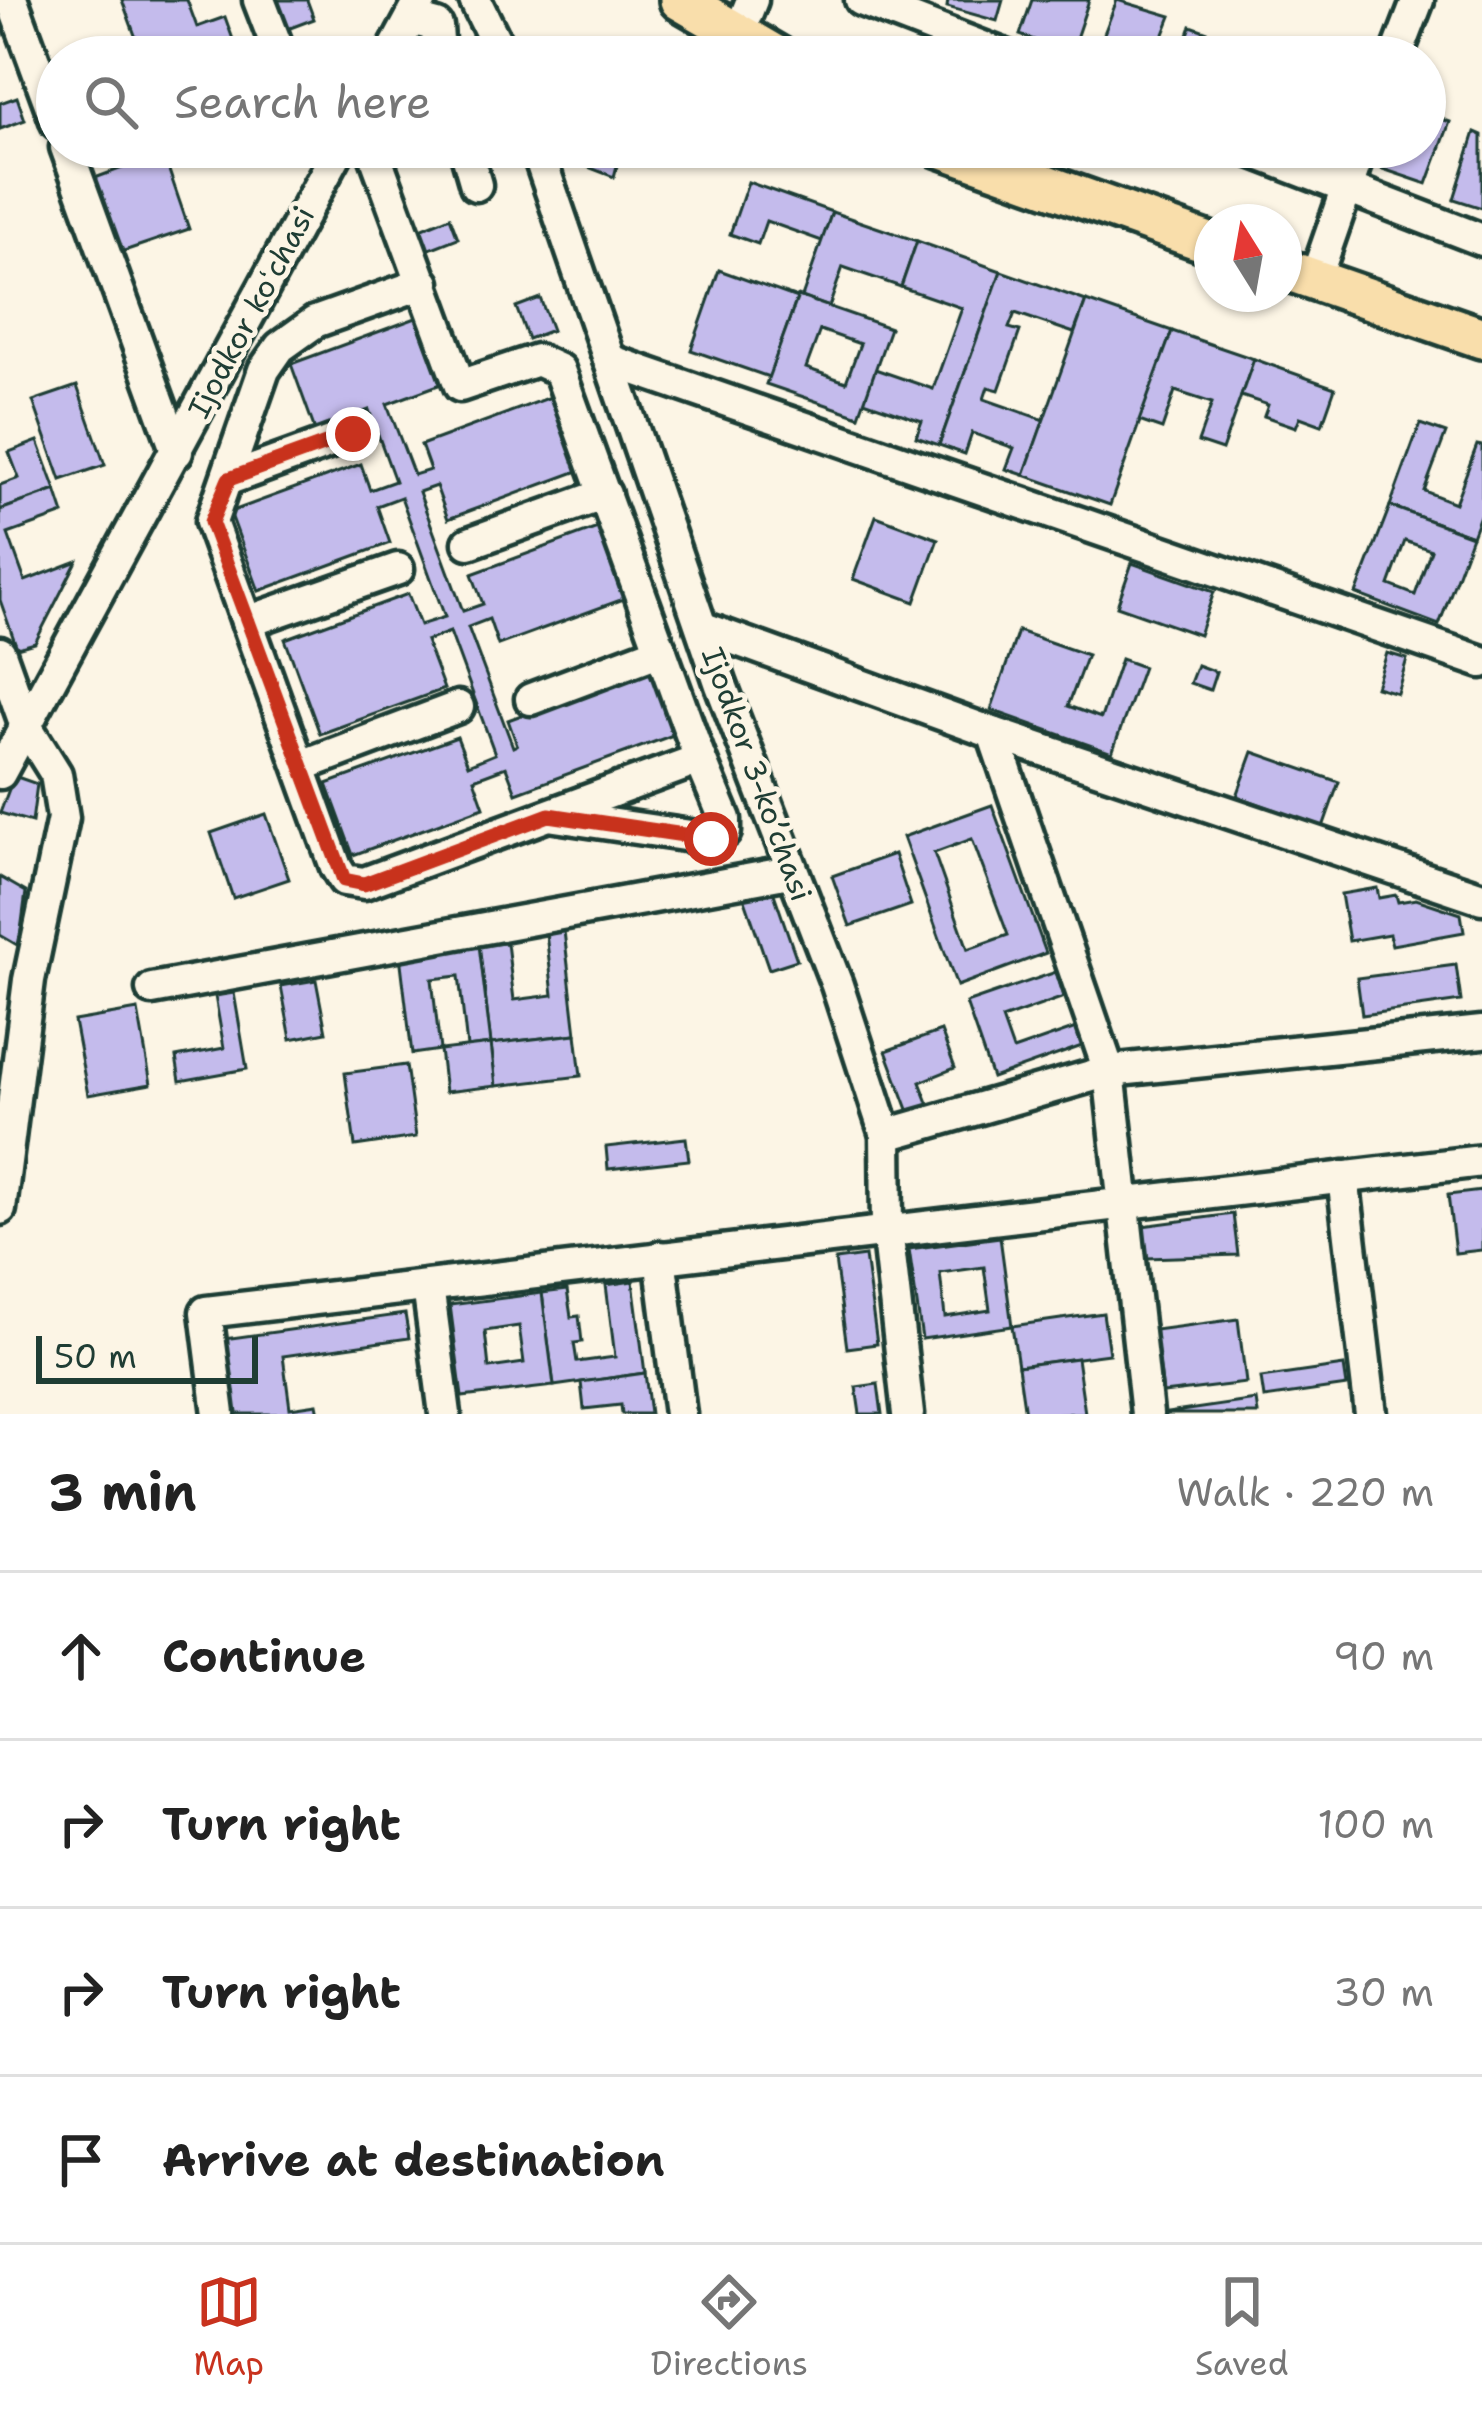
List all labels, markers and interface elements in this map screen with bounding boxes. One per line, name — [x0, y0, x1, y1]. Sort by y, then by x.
search box — [36, 36, 1446, 168]
icon: search — [78, 69, 144, 135]
text: Search here — [174, 72, 431, 132]
street label: Ijodkor koʻchasi — [178, 199, 324, 425]
north arrow — [1194, 204, 1302, 312]
route end — [326, 407, 380, 461]
street label: Ijodkor 3-koʼchasi — [692, 641, 822, 907]
route start — [684, 812, 738, 866]
scale bar — [36, 1330, 258, 1383]
text: 50 m — [54, 1334, 137, 1379]
text: 3 min — [48, 1458, 197, 1526]
text: Walk · 220 m — [1177, 1466, 1434, 1518]
icon: ahead — [48, 1623, 114, 1689]
text: Continue — [162, 1626, 366, 1686]
text: 90 m — [1333, 1630, 1434, 1682]
icon: right — [48, 1791, 114, 1857]
text: Turn right — [162, 1794, 401, 1854]
text: 100 m — [1318, 1798, 1434, 1850]
icon: right — [48, 1959, 114, 2025]
text: Turn right — [162, 1962, 401, 2022]
text: 30 m — [1333, 1966, 1434, 2018]
icon: arrive — [48, 2127, 114, 2193]
text: Arrive at destination — [162, 2130, 665, 2190]
tab: Map — [193, 2269, 264, 2386]
tab: Directions — [651, 2269, 808, 2386]
tab: Saved — [1195, 2269, 1289, 2386]

